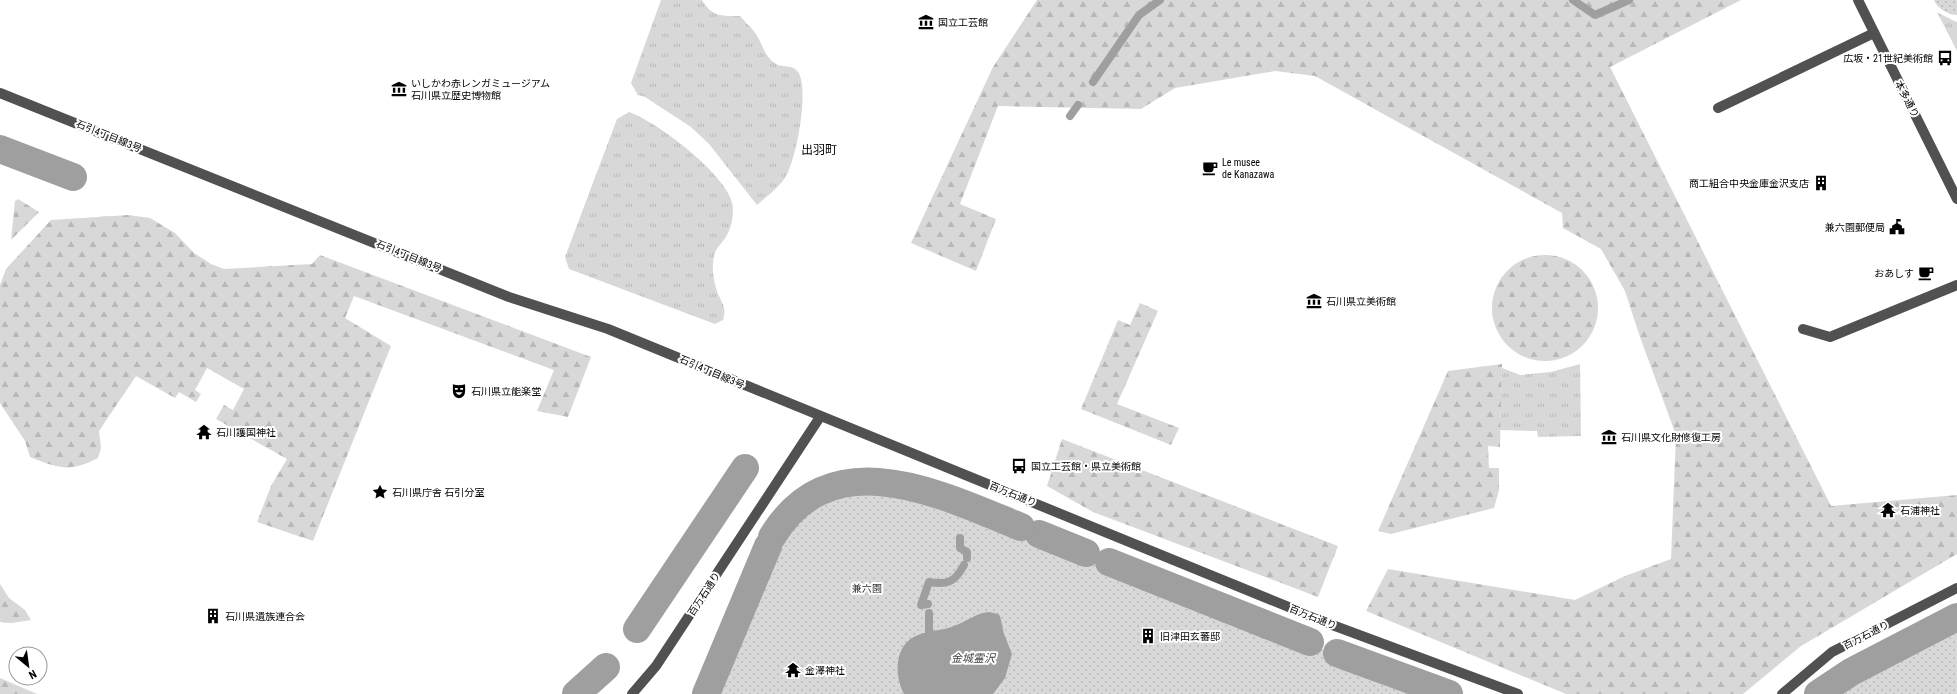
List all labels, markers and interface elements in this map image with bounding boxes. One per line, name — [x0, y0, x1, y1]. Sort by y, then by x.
museum icon: 国立工芸館 — [917, 13, 935, 31]
place label: 国立工芸館 — [938, 17, 988, 28]
bus stop icon: 広坂・21世紀美術館 — [1936, 49, 1954, 67]
place label: 広坂・21世紀美術館 — [1843, 53, 1933, 64]
place label: いしかわ赤レンガミュージアム 石川県立歴史博物館 — [411, 78, 550, 101]
street label: 本多通り — [1893, 79, 1921, 119]
museum icon: いしかわ赤レンガミュージアム 石川県立歴史博物館 — [390, 80, 408, 98]
street label: 石引4丁目線3号 — [75, 118, 143, 154]
district label: 出羽町 — [801, 143, 837, 157]
place label: Le musee de Kanazawa — [1222, 157, 1275, 180]
cafe icon: Le musee de Kanazawa — [1201, 159, 1219, 177]
building icon: 商工組合中央金庫金沢支店 — [1812, 174, 1830, 192]
place label: 商工組合中央金庫金沢支店 — [1689, 178, 1809, 189]
public building icon: 兼六園郵便局 — [1888, 218, 1906, 236]
place label: 兼六園郵便局 — [1825, 222, 1885, 233]
street label: 石引4丁目線3号 — [375, 238, 443, 274]
cafe icon: おあしす — [1917, 264, 1935, 282]
place label: おあしす — [1874, 268, 1914, 279]
museum icon: 石川県立美術館 — [1305, 292, 1323, 310]
place label: 石川県立美術館 — [1326, 296, 1396, 307]
street label: 石引4丁目線3号 — [678, 353, 746, 391]
theatre icon: 石川県立能楽堂 — [450, 382, 468, 400]
place label: 石川県立能楽堂 — [471, 386, 541, 397]
temple icon: 石川護国神社 — [195, 423, 213, 441]
place label: 石川護国神社 — [216, 427, 276, 438]
museum icon: 石川県文化財修復工房 — [1600, 428, 1618, 446]
place label: 石川県文化財修復工房 — [1621, 432, 1721, 443]
bus stop icon: 国立工芸館・県立美術館 — [1010, 457, 1028, 475]
place label: 国立工芸館・県立美術館 — [1031, 461, 1141, 472]
street label: 百万石通り — [988, 480, 1038, 508]
place icon: 石川県庁舎 石引分室 — [371, 483, 389, 501]
place label: 石川県庁舎 石引分室 — [392, 487, 484, 498]
temple icon: 石浦神社 — [1879, 501, 1897, 519]
place label: 石浦神社 — [1900, 505, 1940, 516]
street label: 百万石通り — [686, 570, 722, 618]
park label: 兼六園 — [852, 583, 882, 594]
street label: 百万石通り — [1288, 603, 1338, 631]
building icon: 石川県遺族連合会 — [204, 607, 222, 625]
place label: 石川県遺族連合会 — [225, 611, 305, 622]
street label: 百万石通り — [1841, 619, 1891, 651]
building icon: 旧津田玄蕃邸 — [1139, 627, 1157, 645]
place label: 旧津田玄蕃邸 — [1160, 631, 1220, 642]
north arrow — [8, 646, 48, 686]
water label: 金城霊沢 — [951, 652, 997, 665]
temple icon: 金澤神社 — [784, 661, 802, 679]
place label: 金澤神社 — [805, 665, 845, 676]
text: N — [26, 667, 39, 682]

